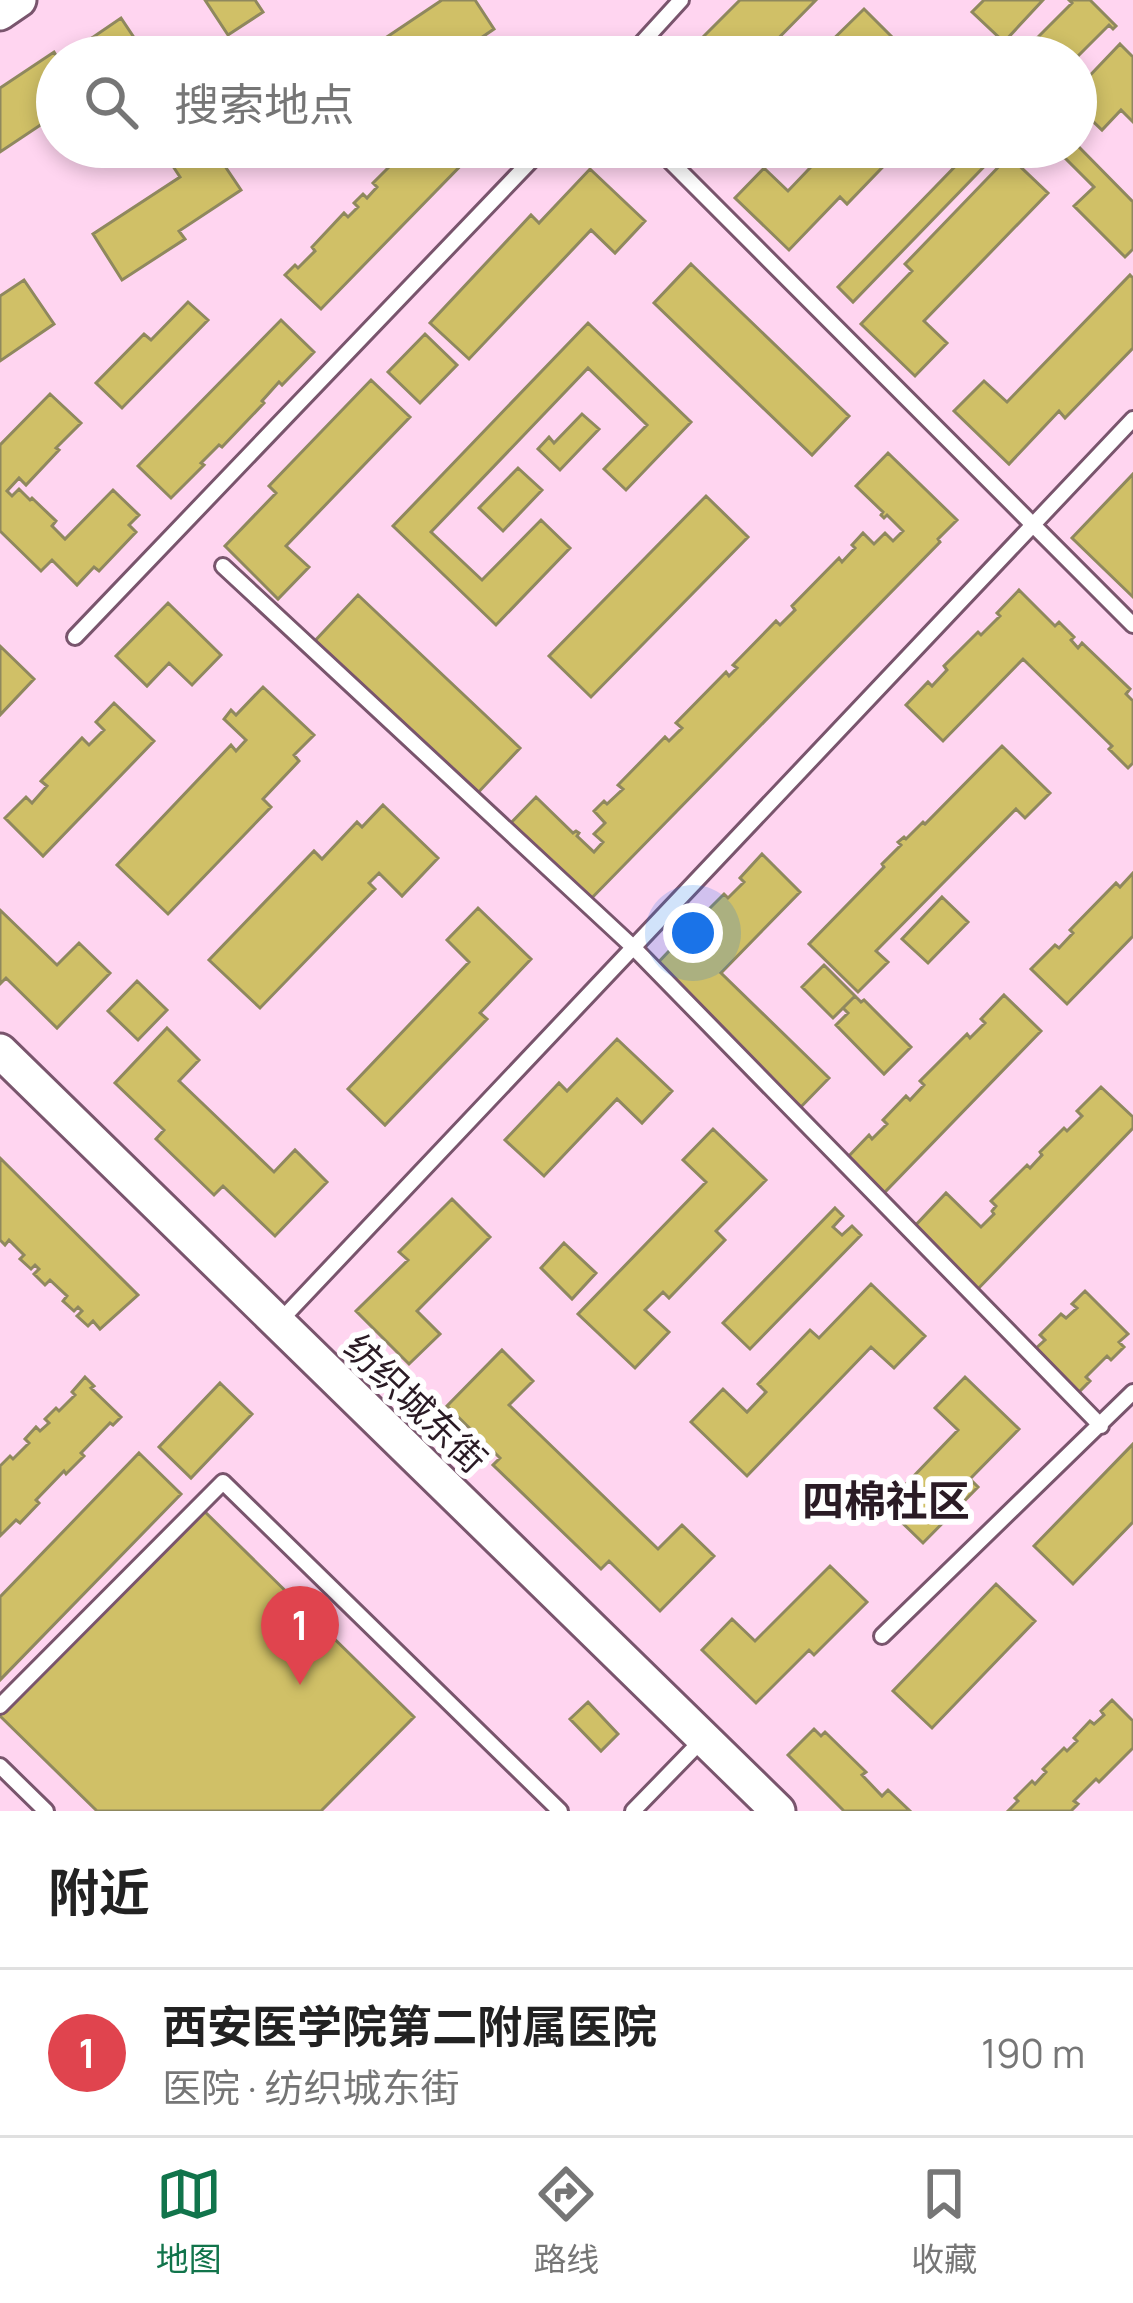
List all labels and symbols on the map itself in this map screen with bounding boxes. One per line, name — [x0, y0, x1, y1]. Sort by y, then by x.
your location — [663, 903, 723, 963]
street label: 纺织城东街 — [334, 1323, 498, 1483]
district label: 四棉社区 — [802, 1471, 970, 1529]
pin: 1 — [261, 1586, 339, 1685]

